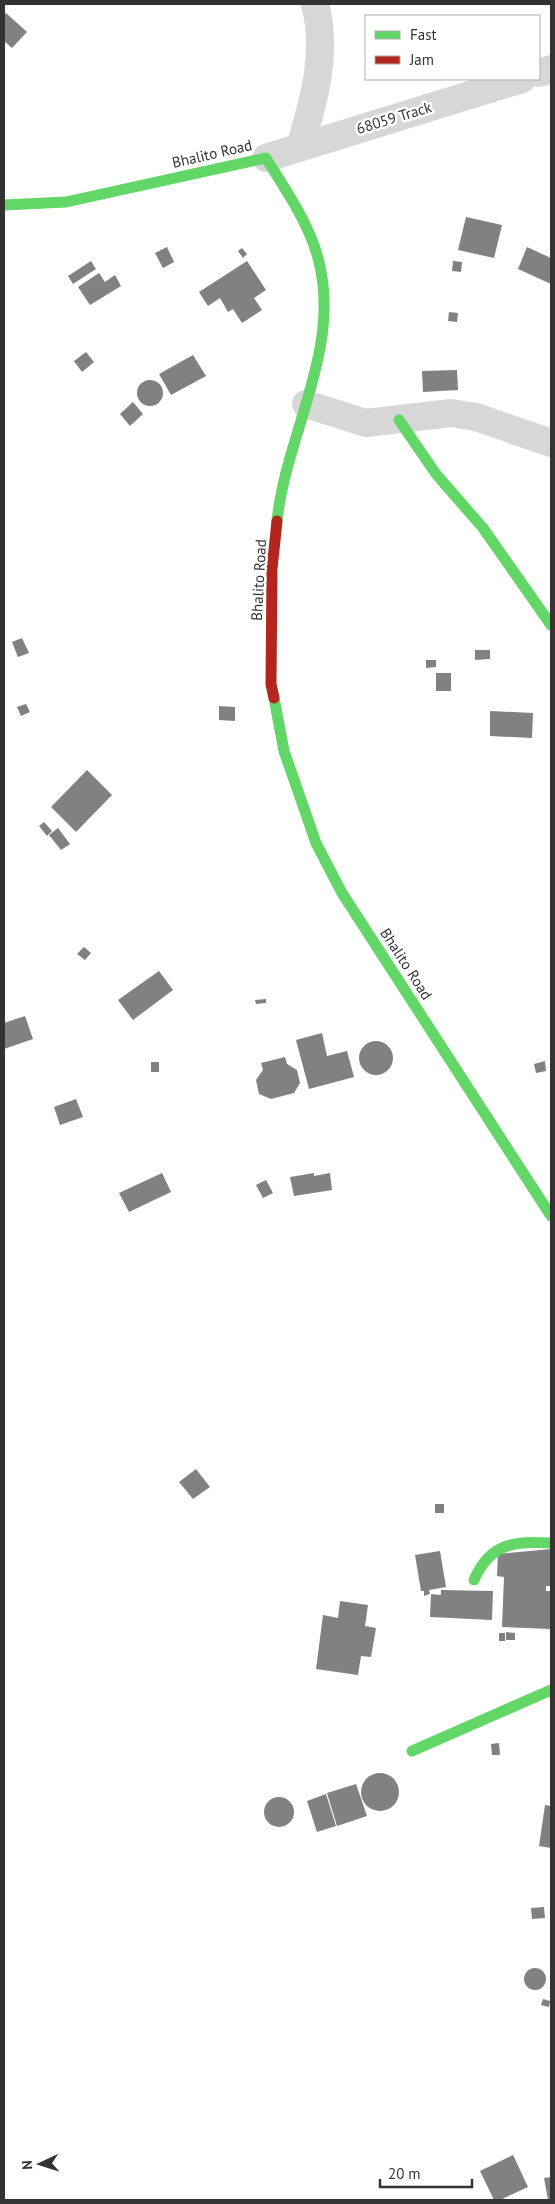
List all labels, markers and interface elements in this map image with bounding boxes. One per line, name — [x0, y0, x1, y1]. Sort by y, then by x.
legend — [365, 15, 540, 80]
text: Fast — [410, 25, 437, 44]
text: Jam — [409, 50, 434, 69]
street label: 68059 Track — [354, 97, 435, 138]
street label: Bhalito Road — [170, 135, 254, 172]
street label: Bhalito Road — [247, 539, 270, 621]
street label: Bhalito Road — [376, 924, 437, 1003]
north arrow — [15, 2139, 65, 2189]
scale bar — [380, 2156, 472, 2188]
text: N — [18, 2160, 36, 2170]
text: 20 m — [388, 2164, 421, 2183]

